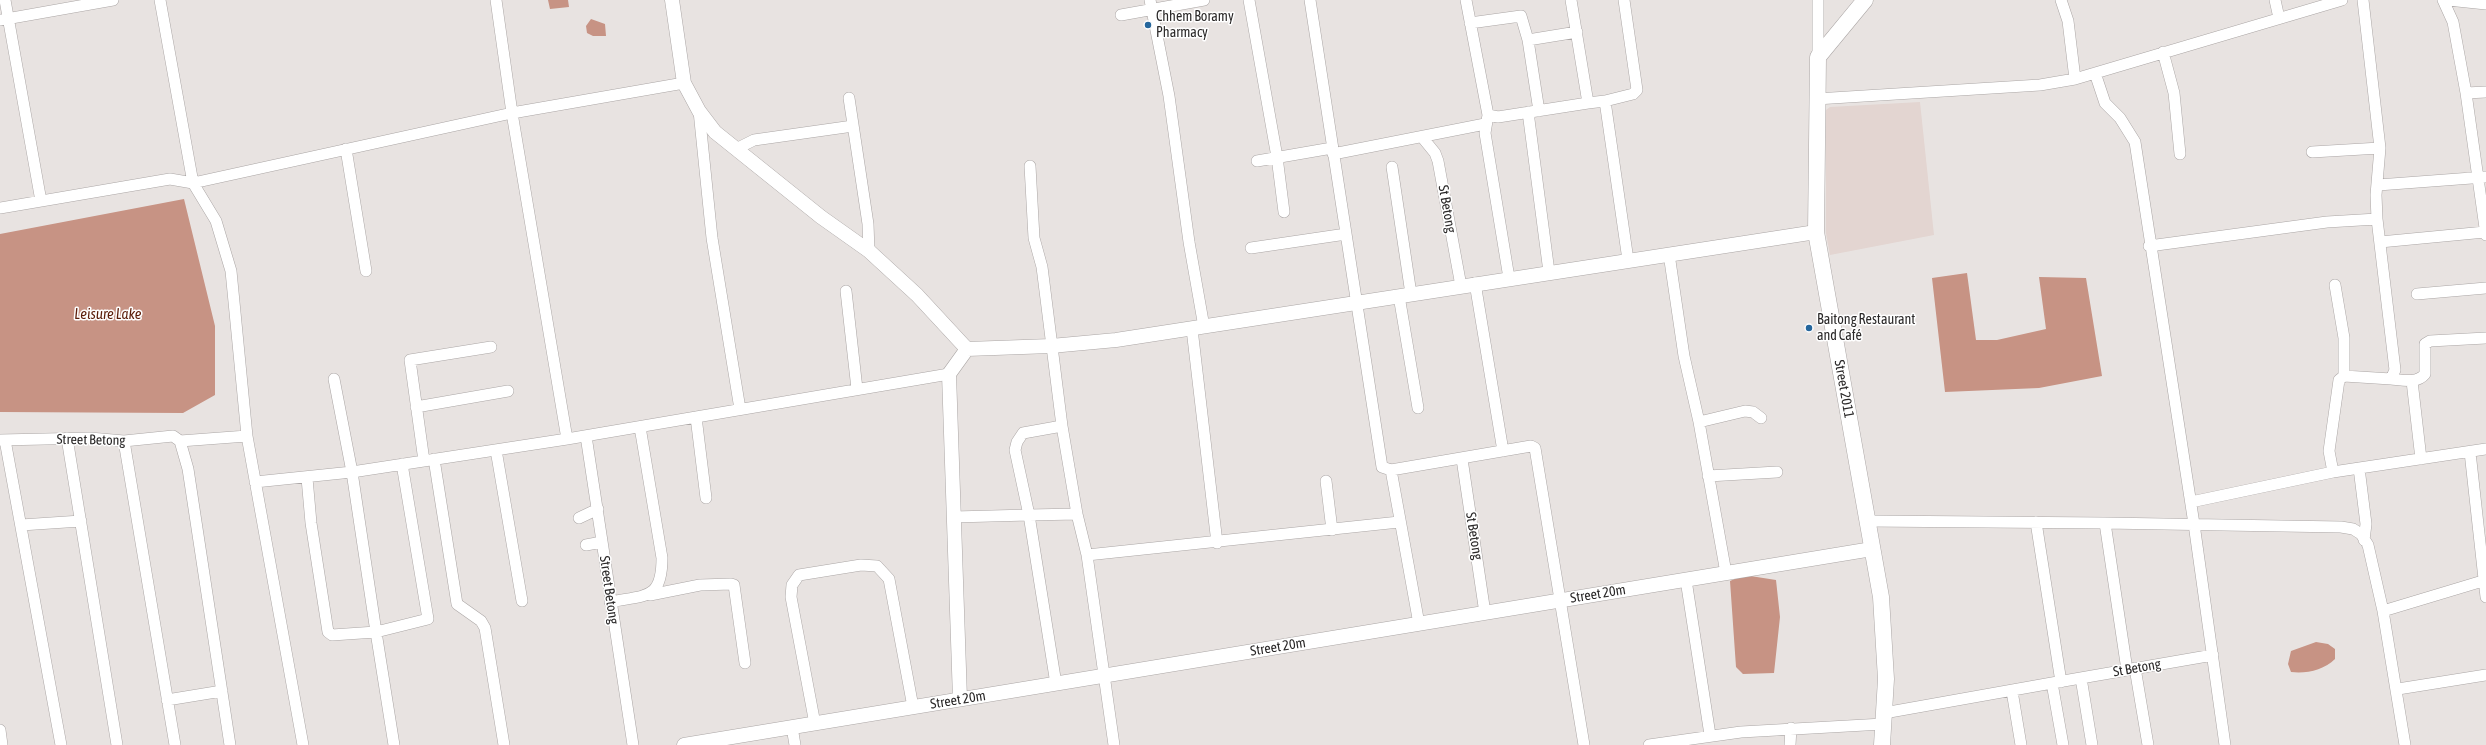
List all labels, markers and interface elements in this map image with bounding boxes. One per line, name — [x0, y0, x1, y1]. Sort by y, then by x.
place label: Chhem Boramy Pharmacy — [1156, 9, 1234, 42]
marker: Chhem Boramy Pharmacy — [1143, 20, 1153, 30]
street label: St Betong — [1435, 184, 1459, 234]
water label: Leisure Lake — [74, 305, 142, 323]
place label: Baitong Restaurant and Café — [1817, 312, 1915, 344]
marker: Baitong Restaurant and Café — [1804, 323, 1814, 333]
street label: Street 2011 — [1831, 359, 1857, 419]
street label: Street Betong — [56, 431, 126, 449]
street label: St Betong — [1462, 511, 1486, 561]
street label: Street Betong — [596, 555, 622, 625]
street label: Street 20m — [1569, 581, 1627, 607]
street label: Street 20m — [1249, 634, 1307, 660]
street label: St Betong — [2112, 656, 2162, 680]
street label: Street 20m — [929, 687, 987, 713]

